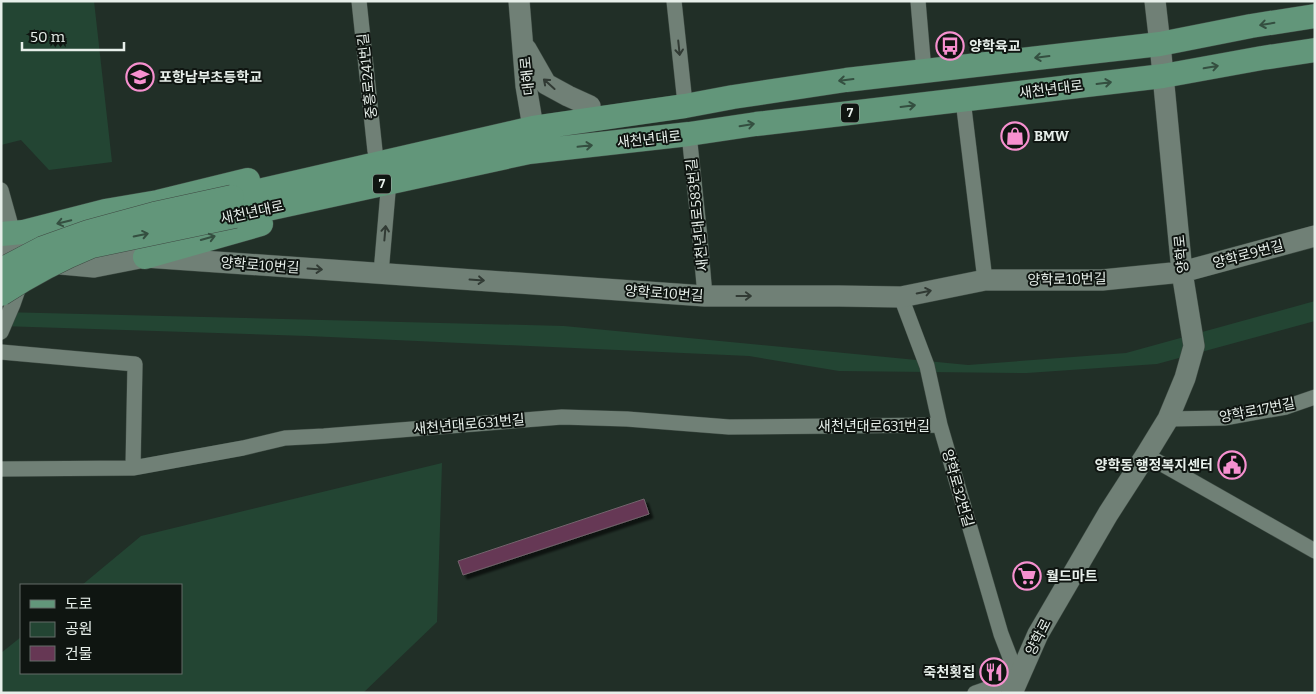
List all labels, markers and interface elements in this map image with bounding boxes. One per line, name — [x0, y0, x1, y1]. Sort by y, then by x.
one-way arrow — [1259, 19, 1275, 29]
scale bar — [22, 20, 125, 52]
text: 50 m — [30, 28, 66, 46]
bus stop icon: 양학육교 — [935, 31, 965, 61]
street label: 중흥로241번길 — [355, 32, 380, 120]
place label: 양학육교 — [969, 38, 1021, 55]
one-way arrow — [674, 39, 684, 55]
one-way arrow — [1035, 52, 1051, 62]
street label: 대해로 — [517, 56, 538, 96]
school or university icon: 포항남부초등학교 — [125, 62, 155, 92]
one-way arrow — [1203, 62, 1219, 72]
place label: 포항남부초등학교 — [159, 69, 262, 86]
one-way arrow — [838, 76, 854, 86]
street label: 새천년대로 — [1018, 77, 1084, 102]
one-way arrow — [543, 78, 556, 90]
one-way arrow — [1096, 78, 1112, 88]
one-way arrow — [900, 101, 916, 111]
road number: 7 — [841, 104, 859, 122]
one-way arrow — [738, 120, 754, 130]
shop icon: BMW — [1000, 121, 1030, 151]
street label: 새천년대로 — [616, 128, 682, 151]
place label: BMW — [1034, 128, 1070, 145]
one-way arrow — [577, 141, 593, 151]
street label: 새천년대로583번길 — [683, 157, 712, 272]
road number: 7 — [373, 174, 391, 193]
street label: 새천년대로 — [219, 197, 285, 227]
one-way arrow — [57, 217, 73, 227]
one-way arrow — [380, 225, 390, 241]
one-way arrow — [133, 230, 149, 239]
one-way arrow — [200, 233, 216, 242]
street label: 양학로 — [1171, 234, 1192, 274]
street label: 양학로9번길 — [1211, 237, 1285, 272]
street label: 양학로10번길 — [220, 254, 300, 277]
one-way arrow — [307, 264, 323, 273]
street label: 양학로10번길 — [1027, 270, 1107, 289]
one-way arrow — [469, 276, 485, 285]
street label: 양학로10번길 — [624, 282, 704, 305]
one-way arrow — [916, 287, 932, 296]
one-way arrow — [736, 291, 752, 301]
street label: 양학로17번길 — [1218, 395, 1297, 426]
street label: 새천년대로631번길 — [413, 411, 526, 438]
street label: 새천년대로631번길 — [818, 418, 930, 435]
street label: 양학로32번길 — [938, 447, 977, 529]
public building icon: 양학동 행정복지센터 — [1217, 450, 1247, 480]
place label: 양학동 행정복지센터 — [1095, 457, 1213, 474]
supermarket icon: 월드마트 — [1012, 561, 1042, 591]
place label: 월드마트 — [1046, 568, 1098, 585]
legend — [20, 584, 182, 674]
text: 도로 — [65, 595, 93, 613]
street label: 양학로 — [1022, 616, 1055, 658]
text: 공원 — [65, 620, 93, 638]
text: 건물 — [65, 645, 93, 663]
restaurant icon: 죽천횟집 — [979, 657, 1009, 687]
place label: 죽천횟집 — [923, 664, 975, 681]

